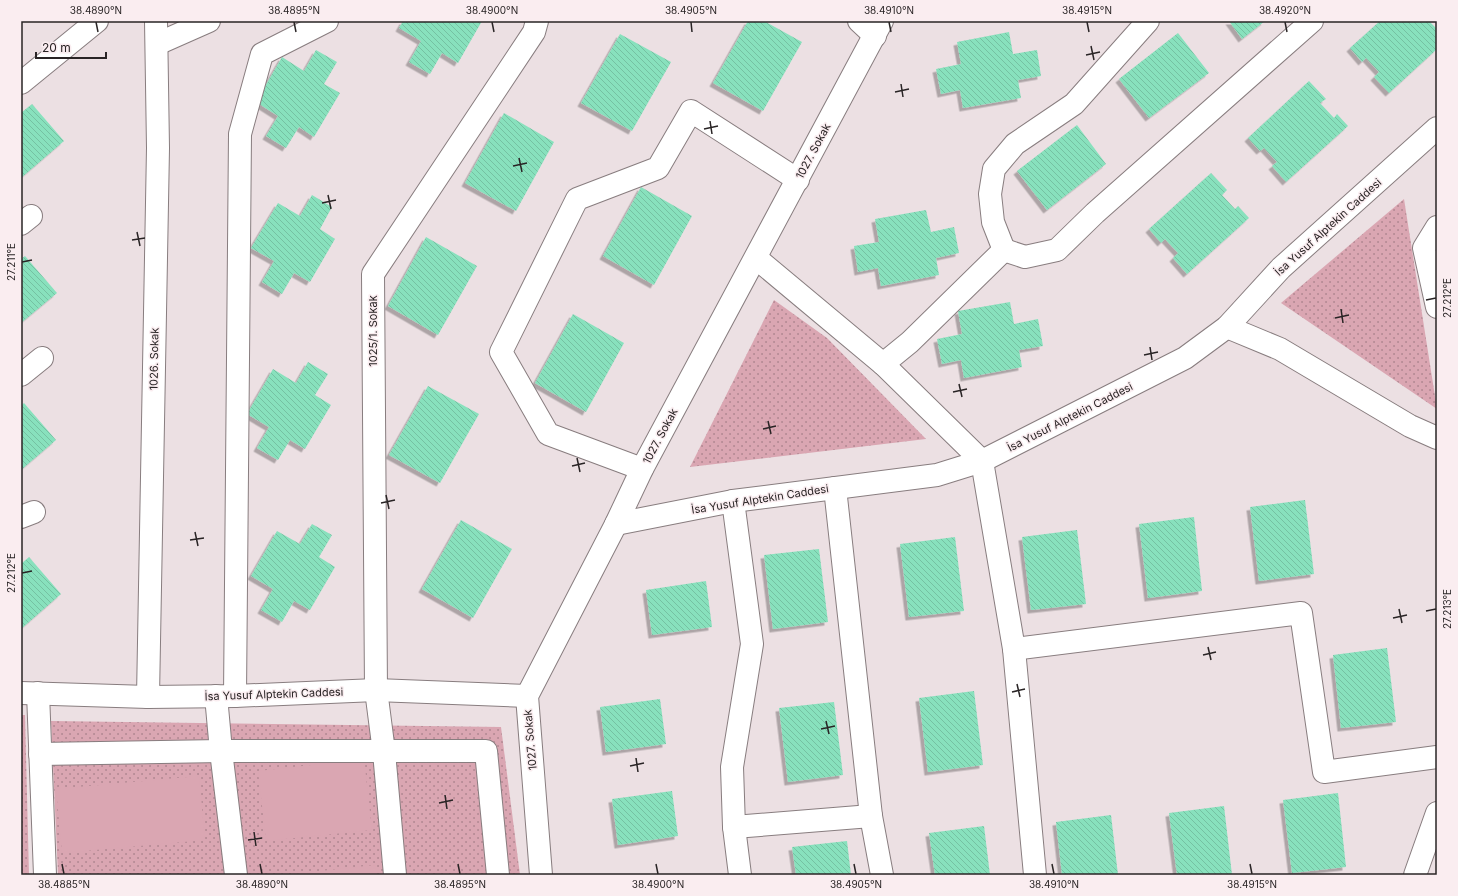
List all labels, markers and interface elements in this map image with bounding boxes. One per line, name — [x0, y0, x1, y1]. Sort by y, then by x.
text: 38.4890°N — [70, 4, 122, 16]
text: 38.4895°N — [268, 4, 320, 16]
text: 38.4900°N — [466, 4, 518, 16]
text: 38.4905°N — [665, 4, 717, 16]
text: 38.4910°N — [864, 4, 914, 16]
text: 38.4915°N — [1062, 4, 1112, 16]
text: 38.4920°N — [1259, 4, 1311, 16]
scale bar — [36, 34, 106, 60]
text: 20 m — [42, 40, 71, 55]
street label: 1027. Sokak — [792, 121, 834, 181]
street label: İsa Yusuf Alptekin Caddesi — [1272, 175, 1384, 279]
text: 27.211°E — [5, 243, 17, 281]
text: 27.212°E — [1441, 278, 1453, 318]
street label: 1025/1. Sokak — [366, 295, 380, 367]
street label: 1026. Sokak — [146, 328, 162, 390]
street label: İsa Yusuf Alptekin Caddesi — [1005, 379, 1135, 455]
street label: 1027. Sokak — [639, 406, 681, 466]
street label: İsa Yusuf Alptekin Caddesi — [690, 481, 830, 517]
text: 27.212°E — [5, 553, 17, 593]
text: 27.213°E — [1441, 589, 1453, 629]
street label: İsa Yusuf Alptekin Caddesi — [204, 685, 344, 703]
street label: 1027. Sokak — [520, 709, 540, 771]
text: 38.4885°N — [38, 878, 90, 890]
text: 38.4890°N — [236, 878, 288, 890]
text: 38.4895°N — [434, 878, 486, 890]
text: 38.4900°N — [632, 878, 684, 890]
text: 38.4905°N — [830, 878, 882, 890]
text: 38.4910°N — [1029, 878, 1079, 890]
text: 38.4915°N — [1227, 878, 1277, 890]

